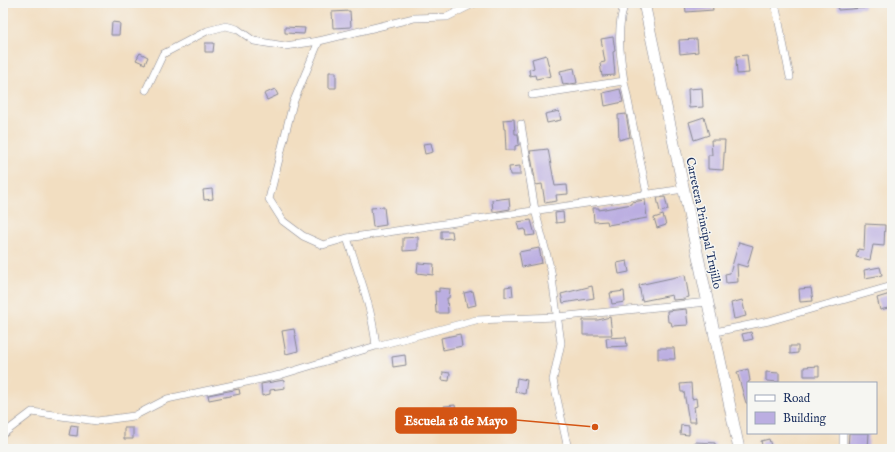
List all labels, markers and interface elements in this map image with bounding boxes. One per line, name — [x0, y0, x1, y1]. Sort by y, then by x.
street label: Carretera Principal Trujillo — [681, 156, 725, 291]
legend — [747, 382, 877, 434]
text: Road — [783, 391, 811, 406]
callout: Escuela 18 de Mayo — [396, 408, 516, 433]
text: Building — [783, 411, 827, 426]
text: Escuela 18 de Mayo — [404, 413, 508, 430]

